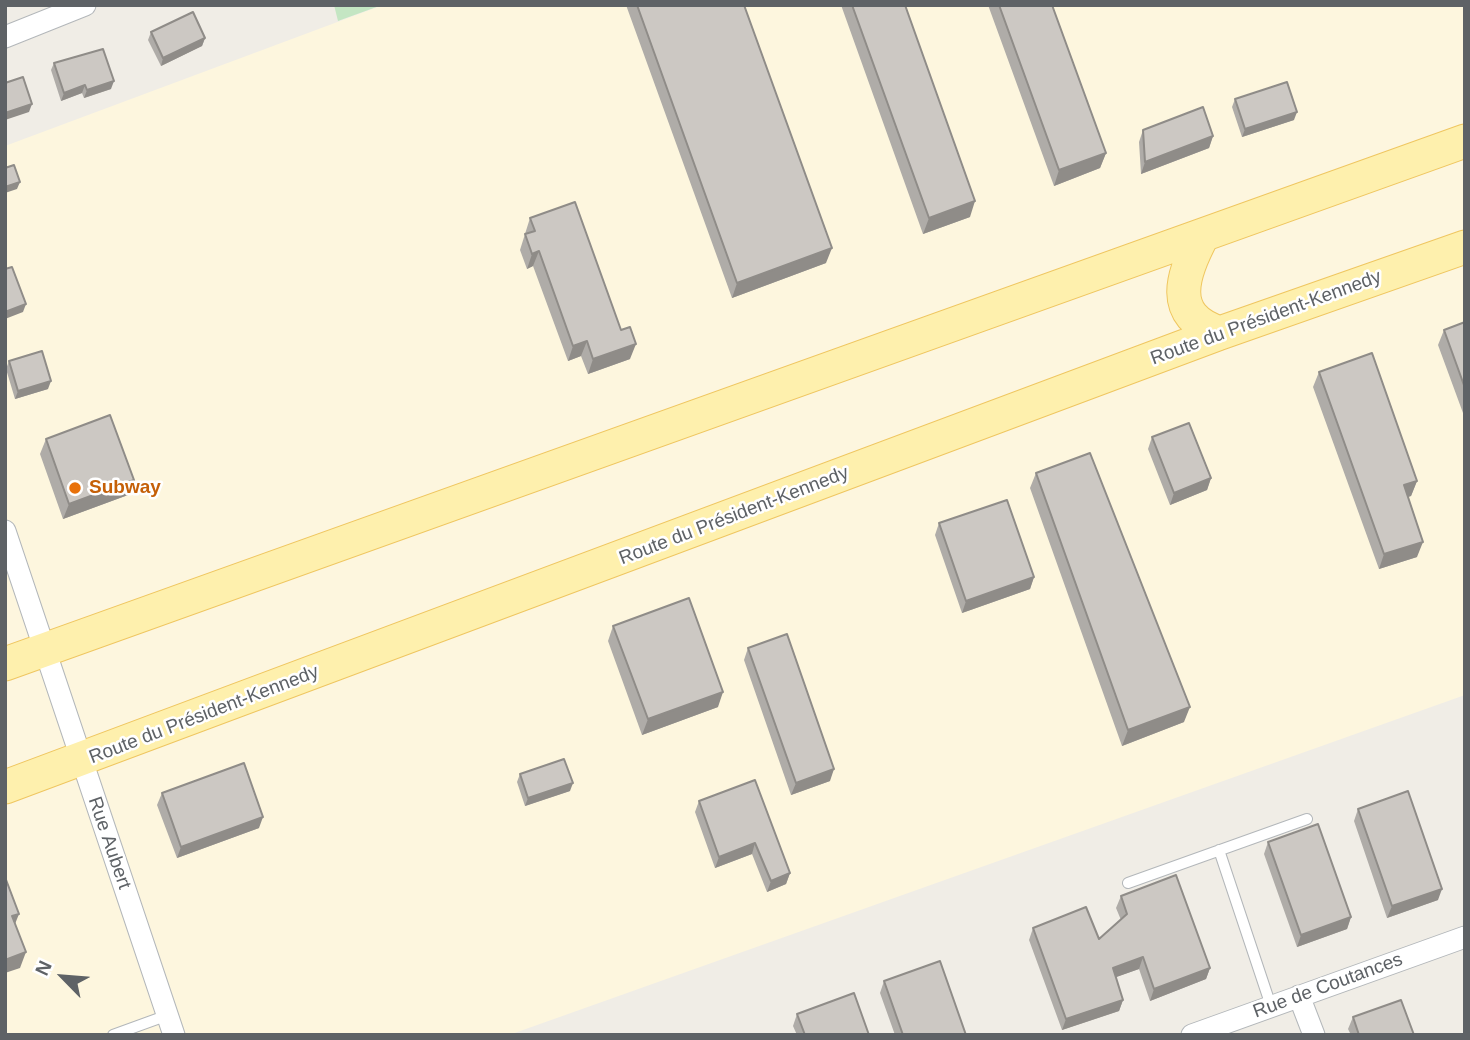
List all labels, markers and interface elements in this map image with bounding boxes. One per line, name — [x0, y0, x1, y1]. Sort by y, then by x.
street label: Route du Président-Kennedy — [1147, 266, 1385, 370]
street label: Route du Président-Kennedy — [616, 462, 852, 570]
place label: Subway — [89, 477, 161, 499]
marker: Subway — [67, 480, 83, 496]
street label: Route du Président-Kennedy — [86, 661, 322, 769]
street label: Rue Aubert — [83, 794, 135, 892]
north arrow — [28, 942, 98, 1012]
street label: Rue de Coutances — [1250, 948, 1406, 1024]
text: N — [31, 957, 56, 979]

